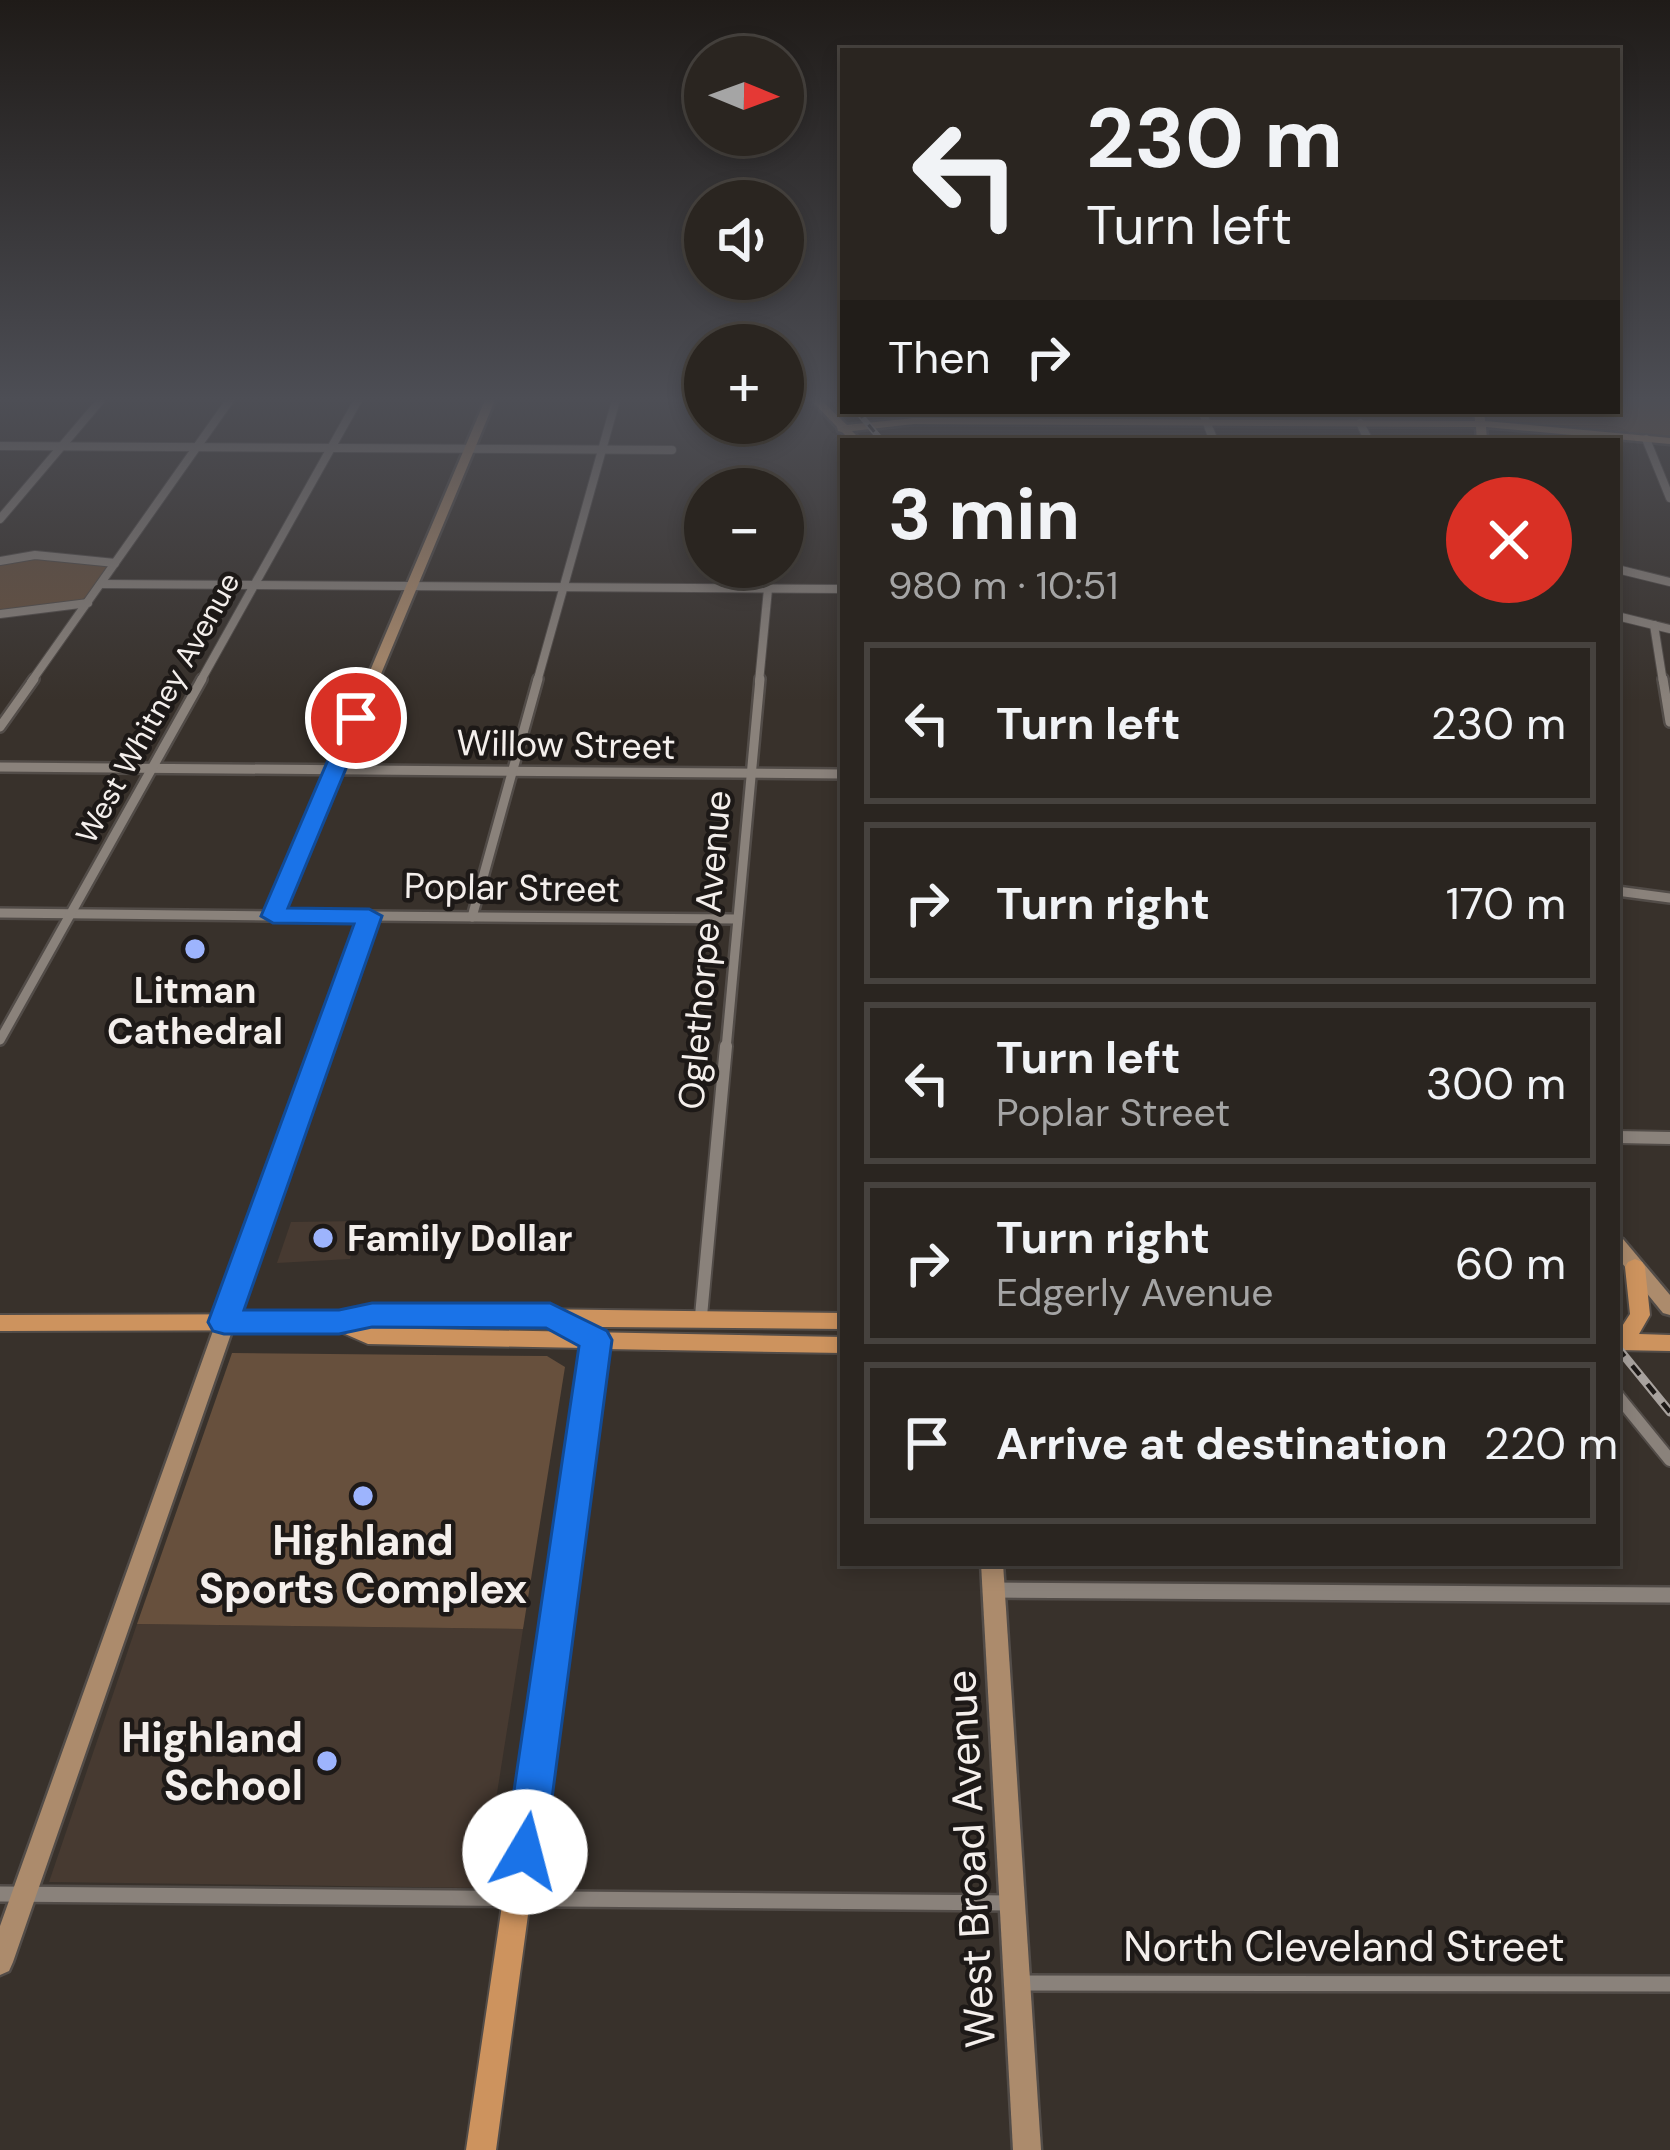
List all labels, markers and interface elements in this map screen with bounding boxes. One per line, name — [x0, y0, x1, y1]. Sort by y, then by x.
north arrow — [684, 36, 804, 156]
map controls — [684, 36, 804, 588]
text: 230 m — [1086, 84, 1343, 193]
icon: left — [888, 96, 1044, 252]
button: sound — [684, 180, 804, 300]
text: Turn left — [1086, 190, 1292, 261]
button: + — [684, 324, 804, 444]
icon: right — [1015, 324, 1081, 390]
text: Then — [888, 328, 991, 387]
button: − — [684, 468, 804, 588]
text: 3 min — [888, 468, 1080, 561]
button: close — [1446, 477, 1572, 603]
text: 980 m · 10:51 — [888, 560, 1119, 611]
street label: West Whitney Avenue — [67, 565, 248, 850]
pin — [305, 667, 407, 769]
icon: arrive — [323, 685, 389, 751]
icon: left — [894, 690, 960, 756]
text: Turn left — [996, 694, 1180, 753]
text: 230 m — [1431, 694, 1566, 753]
street label: Willow Street — [456, 719, 676, 770]
street label: Oglethorpe Avenue — [667, 789, 742, 1112]
street label: Poplar Street — [403, 862, 621, 913]
icon: right — [894, 870, 960, 936]
text: Turn right — [996, 874, 1210, 933]
text: 170 m — [1446, 874, 1566, 933]
marker: Litman Cathedral — [182, 936, 208, 962]
place label: Litman Cathedral — [107, 967, 283, 1055]
text: Turn left — [996, 1028, 1180, 1087]
icon: left — [894, 1050, 960, 1116]
text: 300 m — [1426, 1054, 1566, 1113]
text: Poplar Street — [996, 1087, 1230, 1138]
text: Turn right — [996, 1208, 1210, 1267]
place label: Family Dollar — [347, 1215, 573, 1262]
marker: Family Dollar — [310, 1225, 336, 1251]
icon: right — [894, 1230, 960, 1296]
text: 60 m — [1455, 1234, 1566, 1293]
text: Edgerly Avenue — [996, 1267, 1273, 1318]
icon: arrive — [894, 1410, 960, 1476]
text: Arrive at destination — [996, 1414, 1448, 1473]
text: 220 m — [1484, 1414, 1618, 1473]
marker: Highland Sports Complex — [350, 1483, 376, 1509]
place label: Highland Sports Complex — [199, 1513, 527, 1616]
street label: West Broad Avenue — [933, 1669, 1008, 2049]
place label: Highland School — [121, 1710, 303, 1813]
marker: Highland School — [314, 1748, 340, 1774]
position arrow — [462, 1789, 588, 1915]
street label: North Cleveland Street — [1123, 1919, 1565, 1974]

